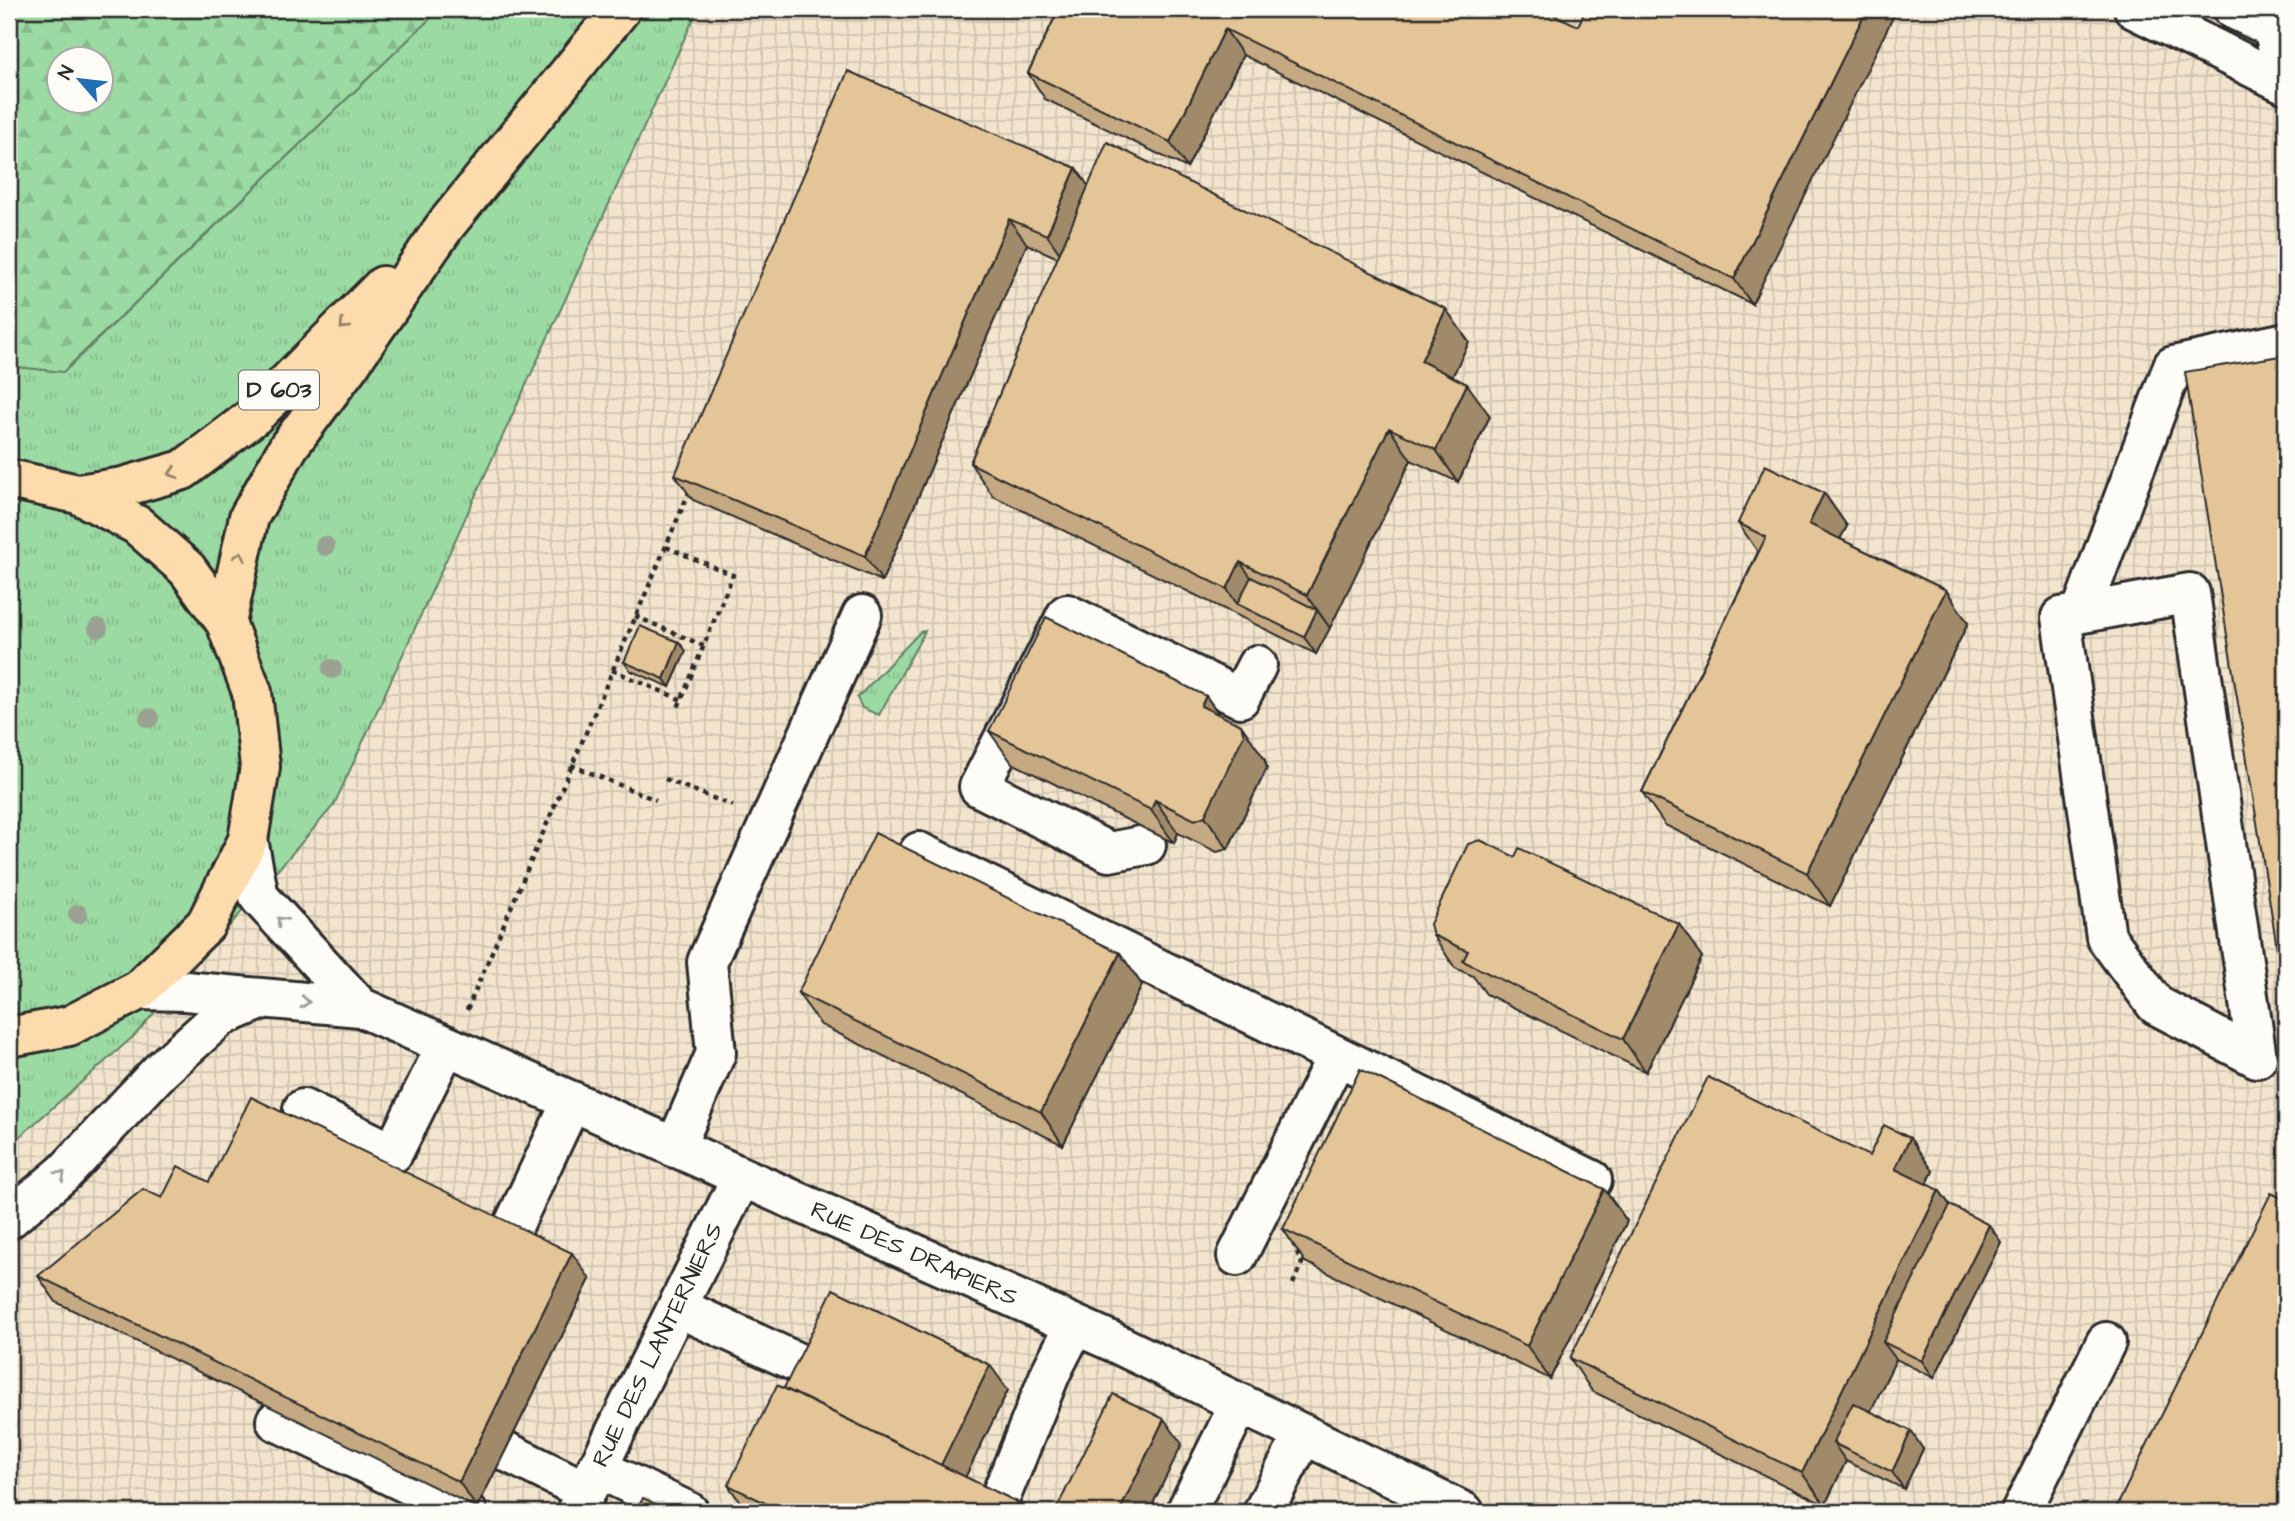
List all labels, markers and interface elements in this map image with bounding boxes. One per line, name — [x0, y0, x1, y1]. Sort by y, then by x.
north arrow — [46, 46, 116, 116]
text: N — [52, 61, 81, 84]
one-way arrow — [339, 316, 352, 329]
road number: D 603 — [239, 370, 319, 410]
one-way arrow — [167, 464, 179, 479]
one-way arrow — [232, 550, 246, 562]
one-way arrow — [276, 916, 289, 929]
one-way arrow — [300, 994, 311, 1009]
one-way arrow — [53, 1171, 66, 1183]
street label: RUE DES DRAPIERS — [805, 1193, 1023, 1315]
street label: RUE DES LANTERNIERS — [584, 1217, 732, 1473]

